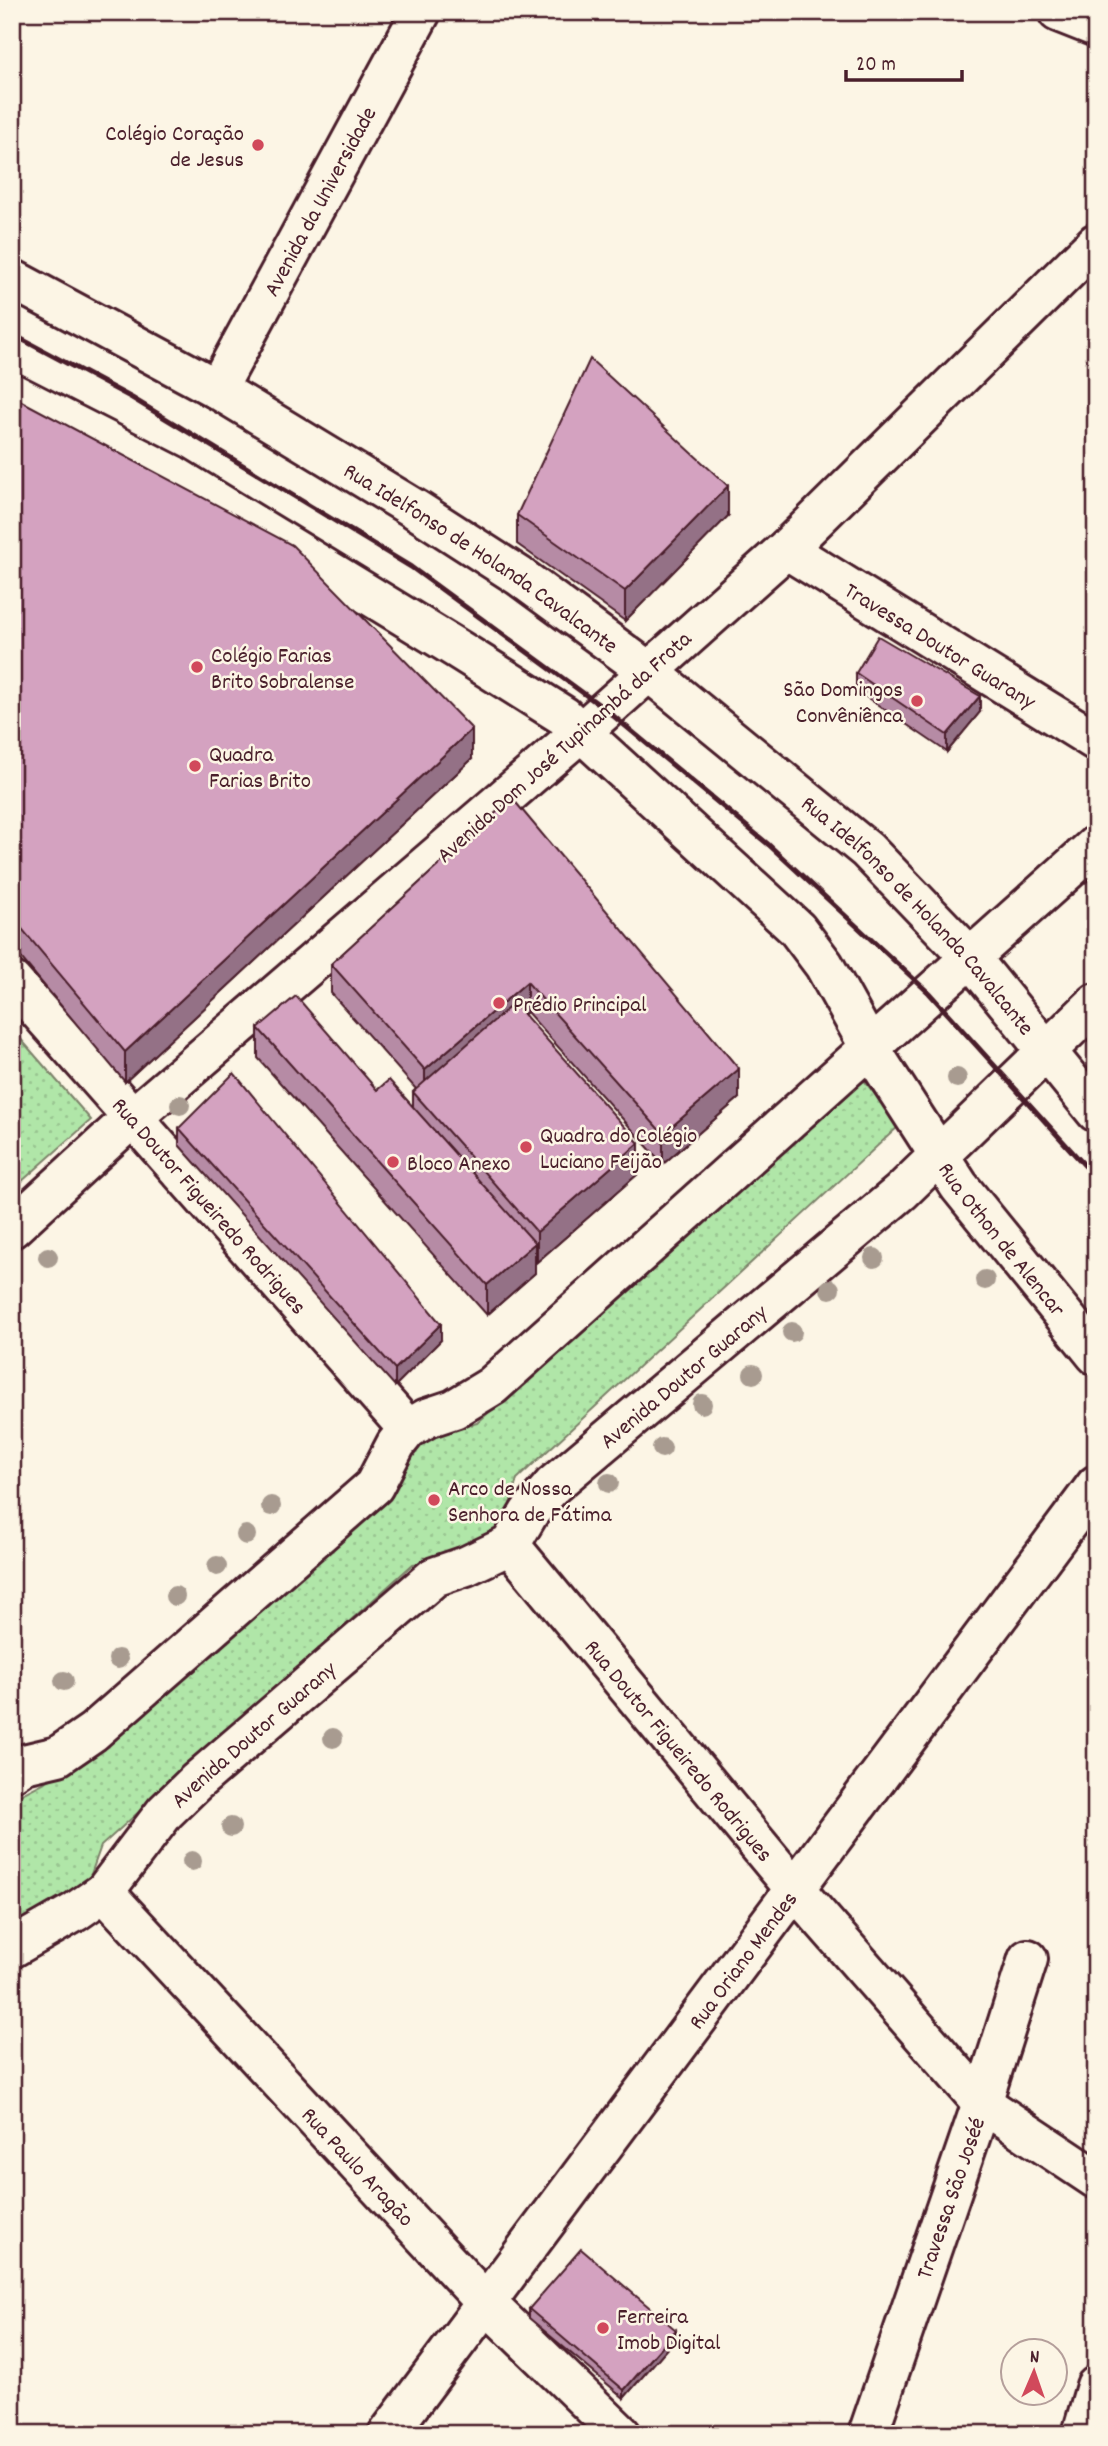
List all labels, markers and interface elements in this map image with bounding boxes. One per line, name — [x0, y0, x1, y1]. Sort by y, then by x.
scale bar — [846, 38, 961, 82]
text: 20 m — [856, 51, 896, 81]
street label: Avenida da Universidade — [257, 102, 387, 303]
place label: Colégio Coração de Jesus — [105, 119, 244, 178]
marker: Colégio Coração de Jesus — [250, 137, 266, 153]
street label: Rua Idelfonso de Holanda Cavalcante — [336, 456, 624, 663]
street label: Travessa Doutor Guarany — [837, 576, 1042, 720]
street label: Avenida Dom José Tupinambá da Frota — [430, 624, 701, 872]
place label: Colégio Farias Brito Sobralense — [211, 641, 354, 700]
marker: Colégio Farias Brito Sobralense — [189, 659, 205, 675]
place label: São Domingos Convêniênca — [783, 675, 904, 734]
marker: São Domingos Convêniênca — [909, 693, 925, 709]
place label: Quadra Farias Brito — [209, 740, 311, 799]
marker: Quadra Farias Brito — [187, 758, 203, 774]
street label: Rua Idelfonso de Holanda Cavalcante — [792, 789, 1040, 1044]
place label: Prédio Principal — [513, 990, 647, 1023]
marker: Prédio Principal — [491, 995, 507, 1011]
street label: Rua Doutor Figueiredo Rodrigues — [102, 1091, 313, 1323]
place label: Quadra do Colégio Luciano Feijão — [540, 1121, 697, 1180]
marker: Quadra do Colégio Luciano Feijão — [518, 1139, 534, 1155]
place label: Bloco Anexo — [407, 1149, 510, 1182]
marker: Bloco Anexo — [385, 1154, 401, 1170]
street label: Rua Othon de Alencar — [928, 1157, 1072, 1325]
street label: Avenida Doutor Guarany — [594, 1298, 777, 1459]
place label: Arco de Nossa Senhora de Fátima — [448, 1474, 613, 1533]
marker: Arco de Nossa Senhora de Fátima — [426, 1492, 442, 1508]
street label: Rua Doutor Figueiredo Rodrigues — [575, 1634, 779, 1871]
street label: Avenida Doutor Guarany — [165, 1654, 346, 1818]
street label: Rua Oriano Mendes — [682, 1886, 807, 2038]
street label: Rua Paulo Aragão — [292, 2101, 420, 2236]
street label: Travessa São Joséé — [910, 2113, 996, 2284]
place label: Ferreira Imob Digital — [617, 2302, 721, 2361]
marker: Ferreira Imob Digital — [595, 2320, 611, 2336]
north arrow — [1000, 2338, 1070, 2408]
text: N — [1029, 2345, 1040, 2372]

